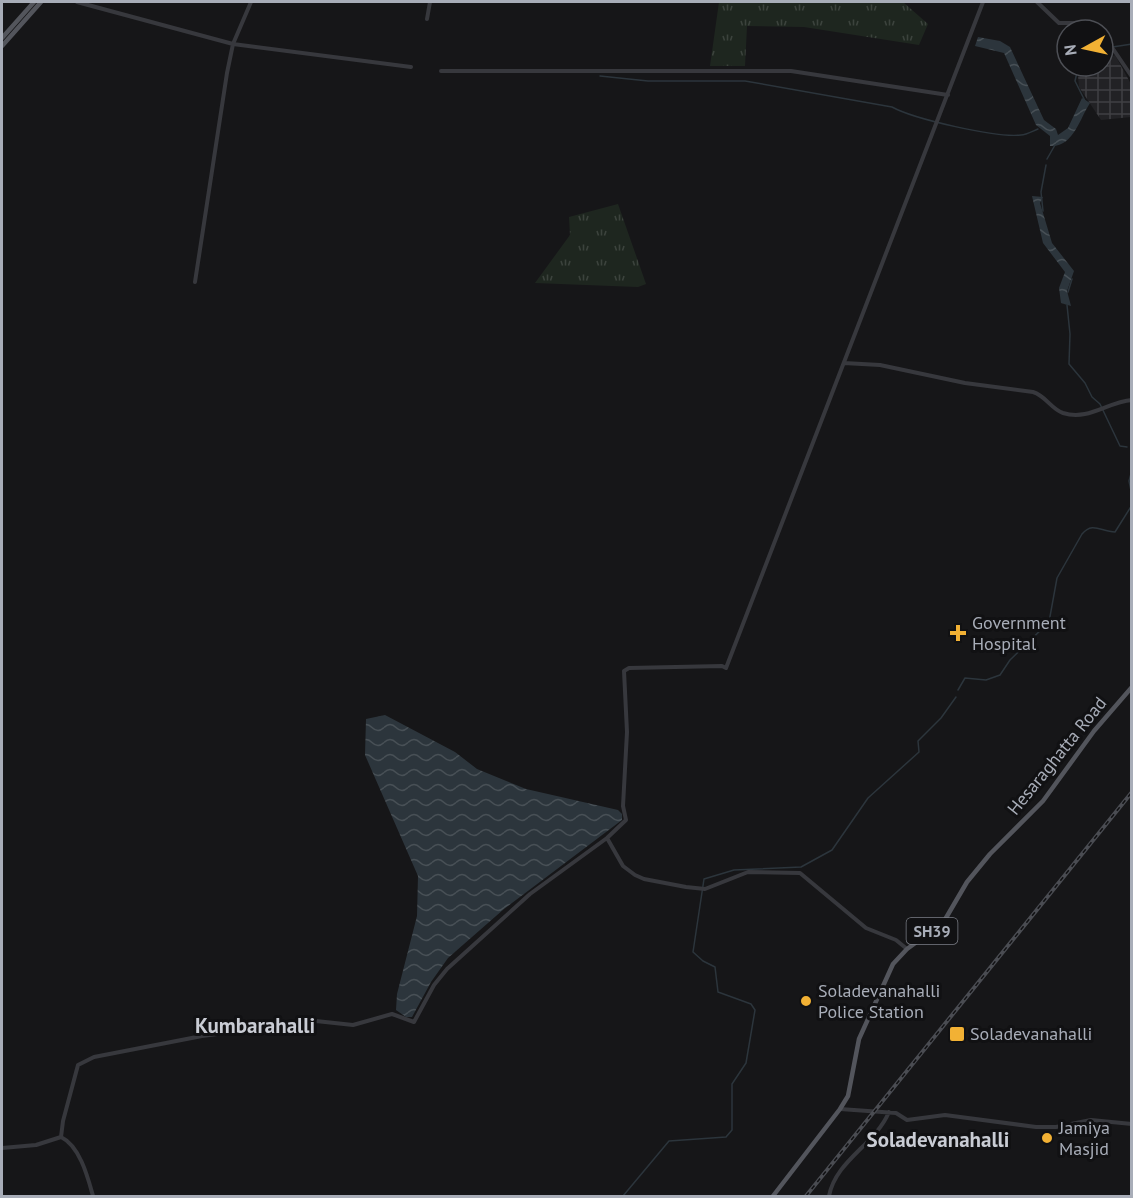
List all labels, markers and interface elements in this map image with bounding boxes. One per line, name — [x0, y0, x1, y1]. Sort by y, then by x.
north arrow — [1055, 18, 1115, 78]
text: N — [1060, 43, 1081, 57]
place label: Government Hospital — [972, 611, 1066, 655]
marker: Government Hospital — [949, 624, 967, 642]
street label: Hesaraghatta Road — [1002, 692, 1111, 819]
road number: SH39 — [906, 918, 958, 944]
place label: Soladevanahalli Police Station — [818, 979, 940, 1023]
marker: Soladevanahalli Police Station — [799, 994, 813, 1008]
district label: Kumbarahalli — [195, 1012, 315, 1039]
place label: Soladevanahalli — [970, 1022, 1092, 1045]
marker: Soladevanahalli — [948, 1025, 966, 1043]
place label: Jamiya Masjid — [1058, 1116, 1110, 1160]
district label: Soladevanahalli — [867, 1126, 1009, 1153]
marker: Jamiya Masjid — [1040, 1131, 1054, 1145]

